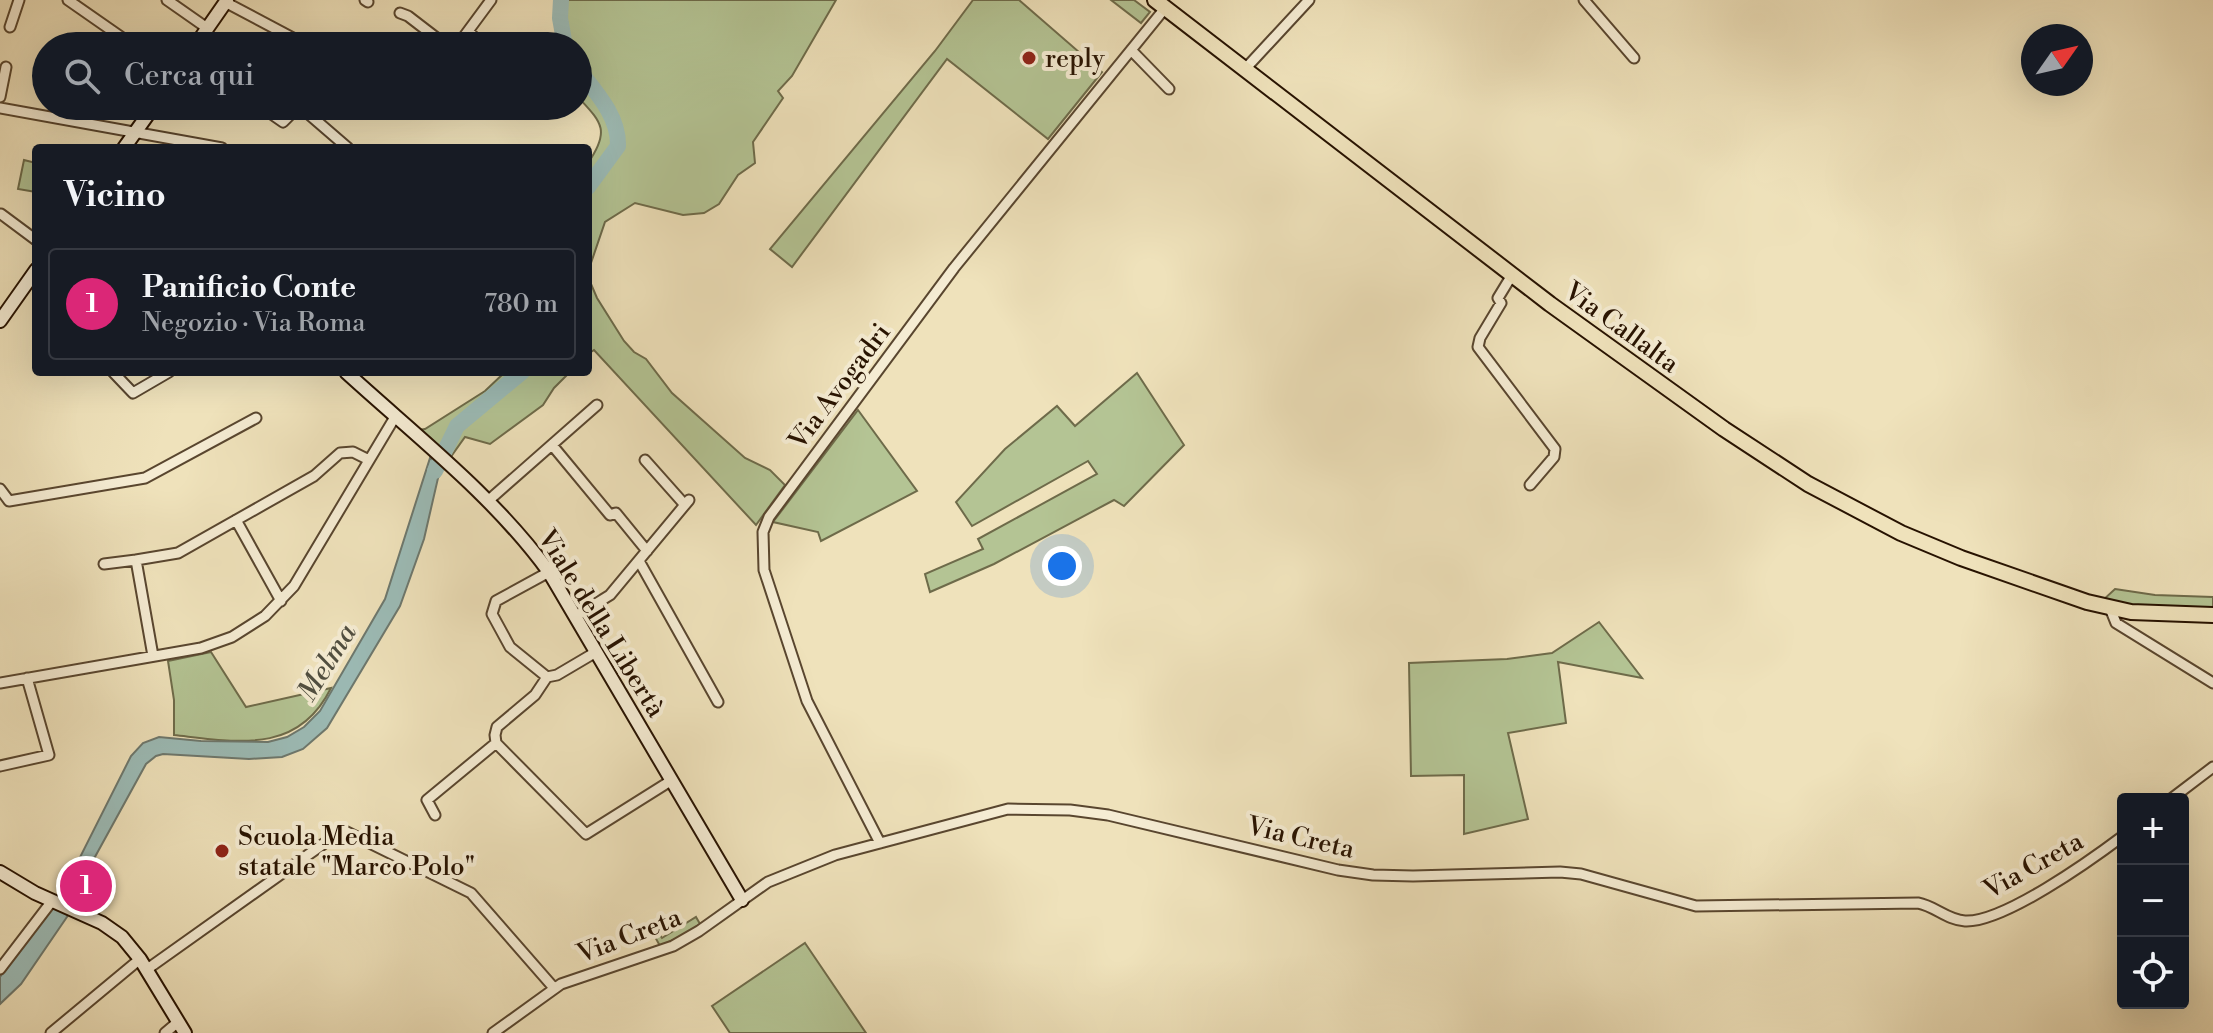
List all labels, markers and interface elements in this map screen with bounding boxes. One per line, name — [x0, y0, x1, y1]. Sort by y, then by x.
north arrow — [2021, 24, 2093, 96]
search box — [32, 32, 592, 120]
place label: reply — [1045, 43, 1105, 75]
marker: reply — [1020, 49, 1038, 67]
icon: search — [60, 54, 104, 98]
text: Cerca qui — [124, 57, 254, 95]
text: Vicino — [64, 175, 166, 217]
text: Panificio Conte — [142, 269, 356, 307]
street label: Via Callalta — [1557, 275, 1686, 381]
text: 1 — [86, 288, 98, 320]
text: 780 m — [484, 288, 558, 320]
text: Negozio · Via Roma — [142, 307, 365, 339]
street label: Via Avogadri — [781, 317, 898, 457]
street label: Viale della Libertà — [530, 523, 672, 724]
your location — [1042, 546, 1082, 586]
water label: Melma — [290, 617, 365, 708]
map controls — [2117, 793, 2189, 1009]
button: + — [2117, 793, 2189, 865]
street label: Via Creta — [1243, 810, 1358, 866]
place label: Scuola Media statale "Marco Polo" — [238, 821, 475, 883]
street label: Via Creta — [1977, 825, 2090, 907]
marker: Scuola Media statale "Marco Polo" — [213, 842, 231, 860]
pin: 1 — [60, 856, 112, 916]
button: − — [2117, 865, 2189, 937]
street label: Via Creta — [572, 901, 687, 971]
button: locate — [2117, 937, 2189, 1009]

